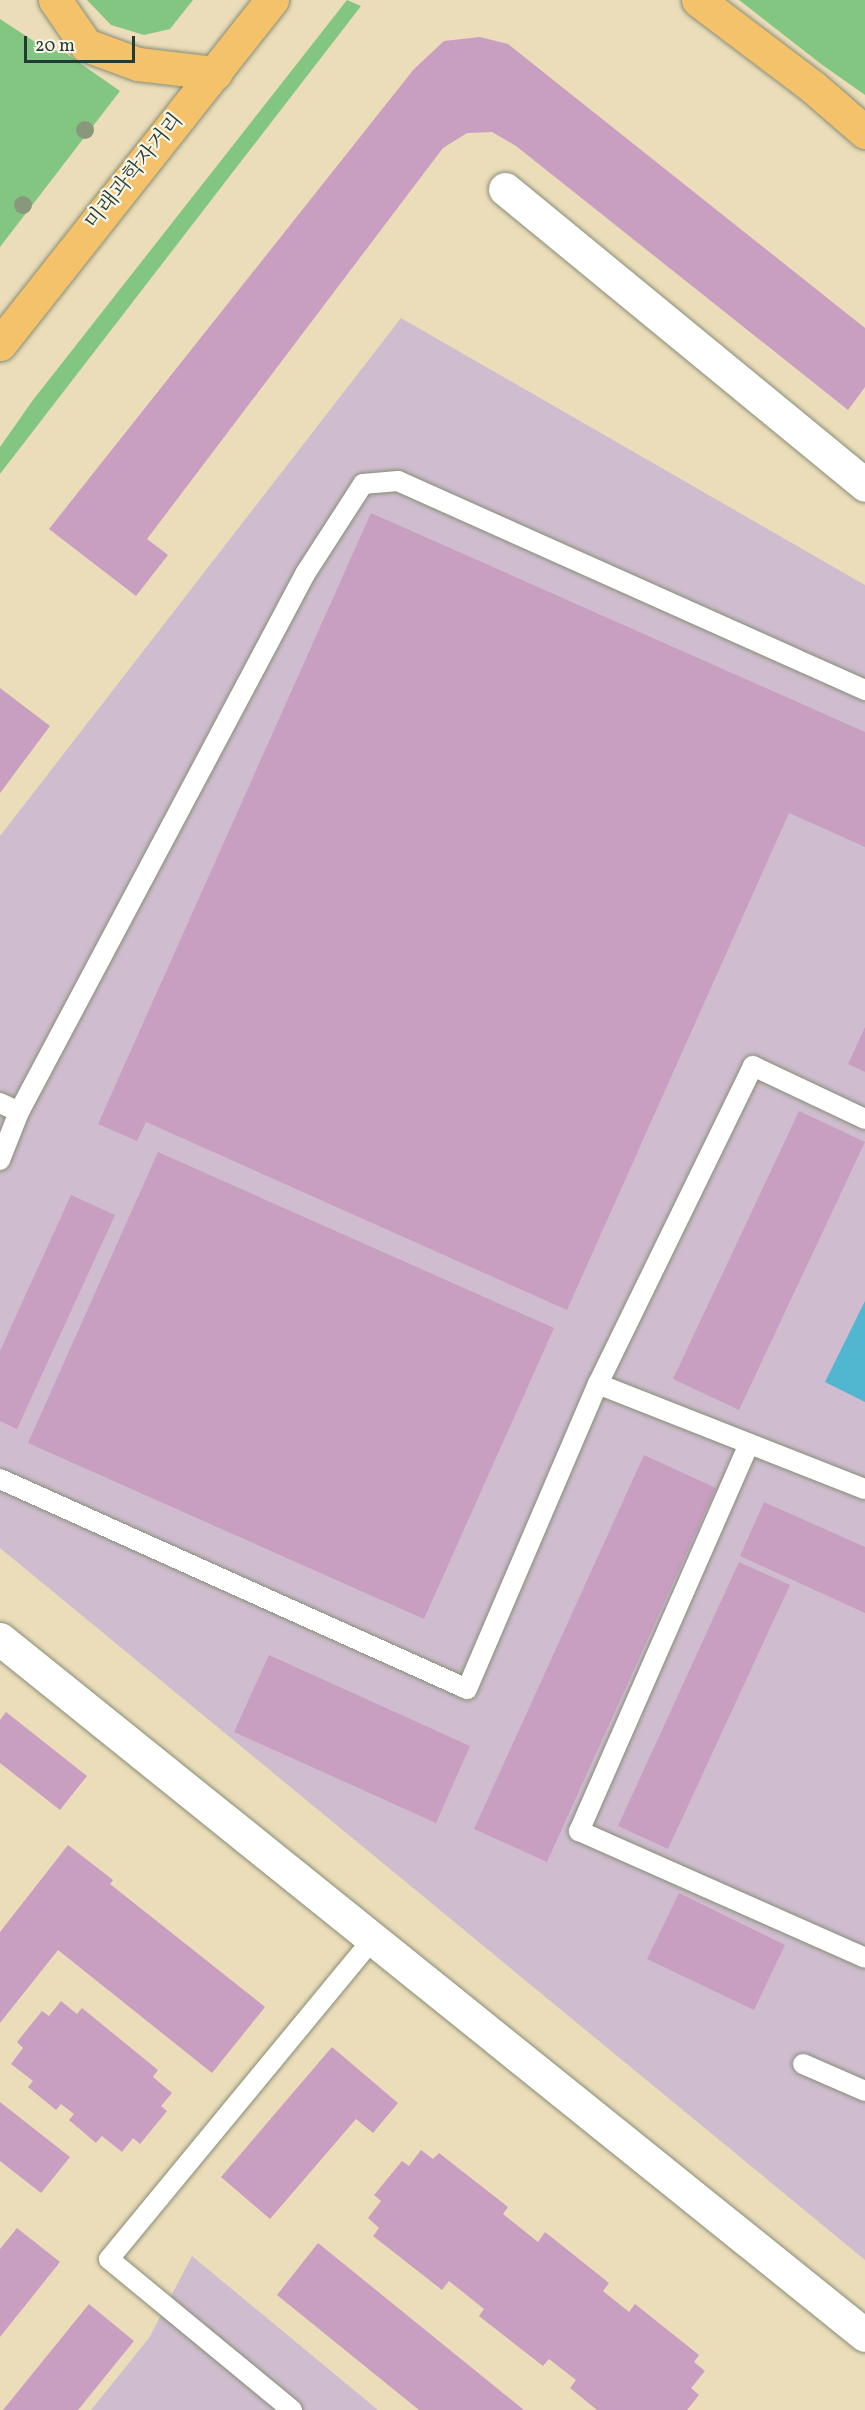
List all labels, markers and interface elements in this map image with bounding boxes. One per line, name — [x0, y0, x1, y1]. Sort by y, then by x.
scale bar — [27, 24, 138, 62]
text: 20 m — [35, 34, 75, 59]
street label: 미래과학자거리 — [81, 109, 189, 235]

